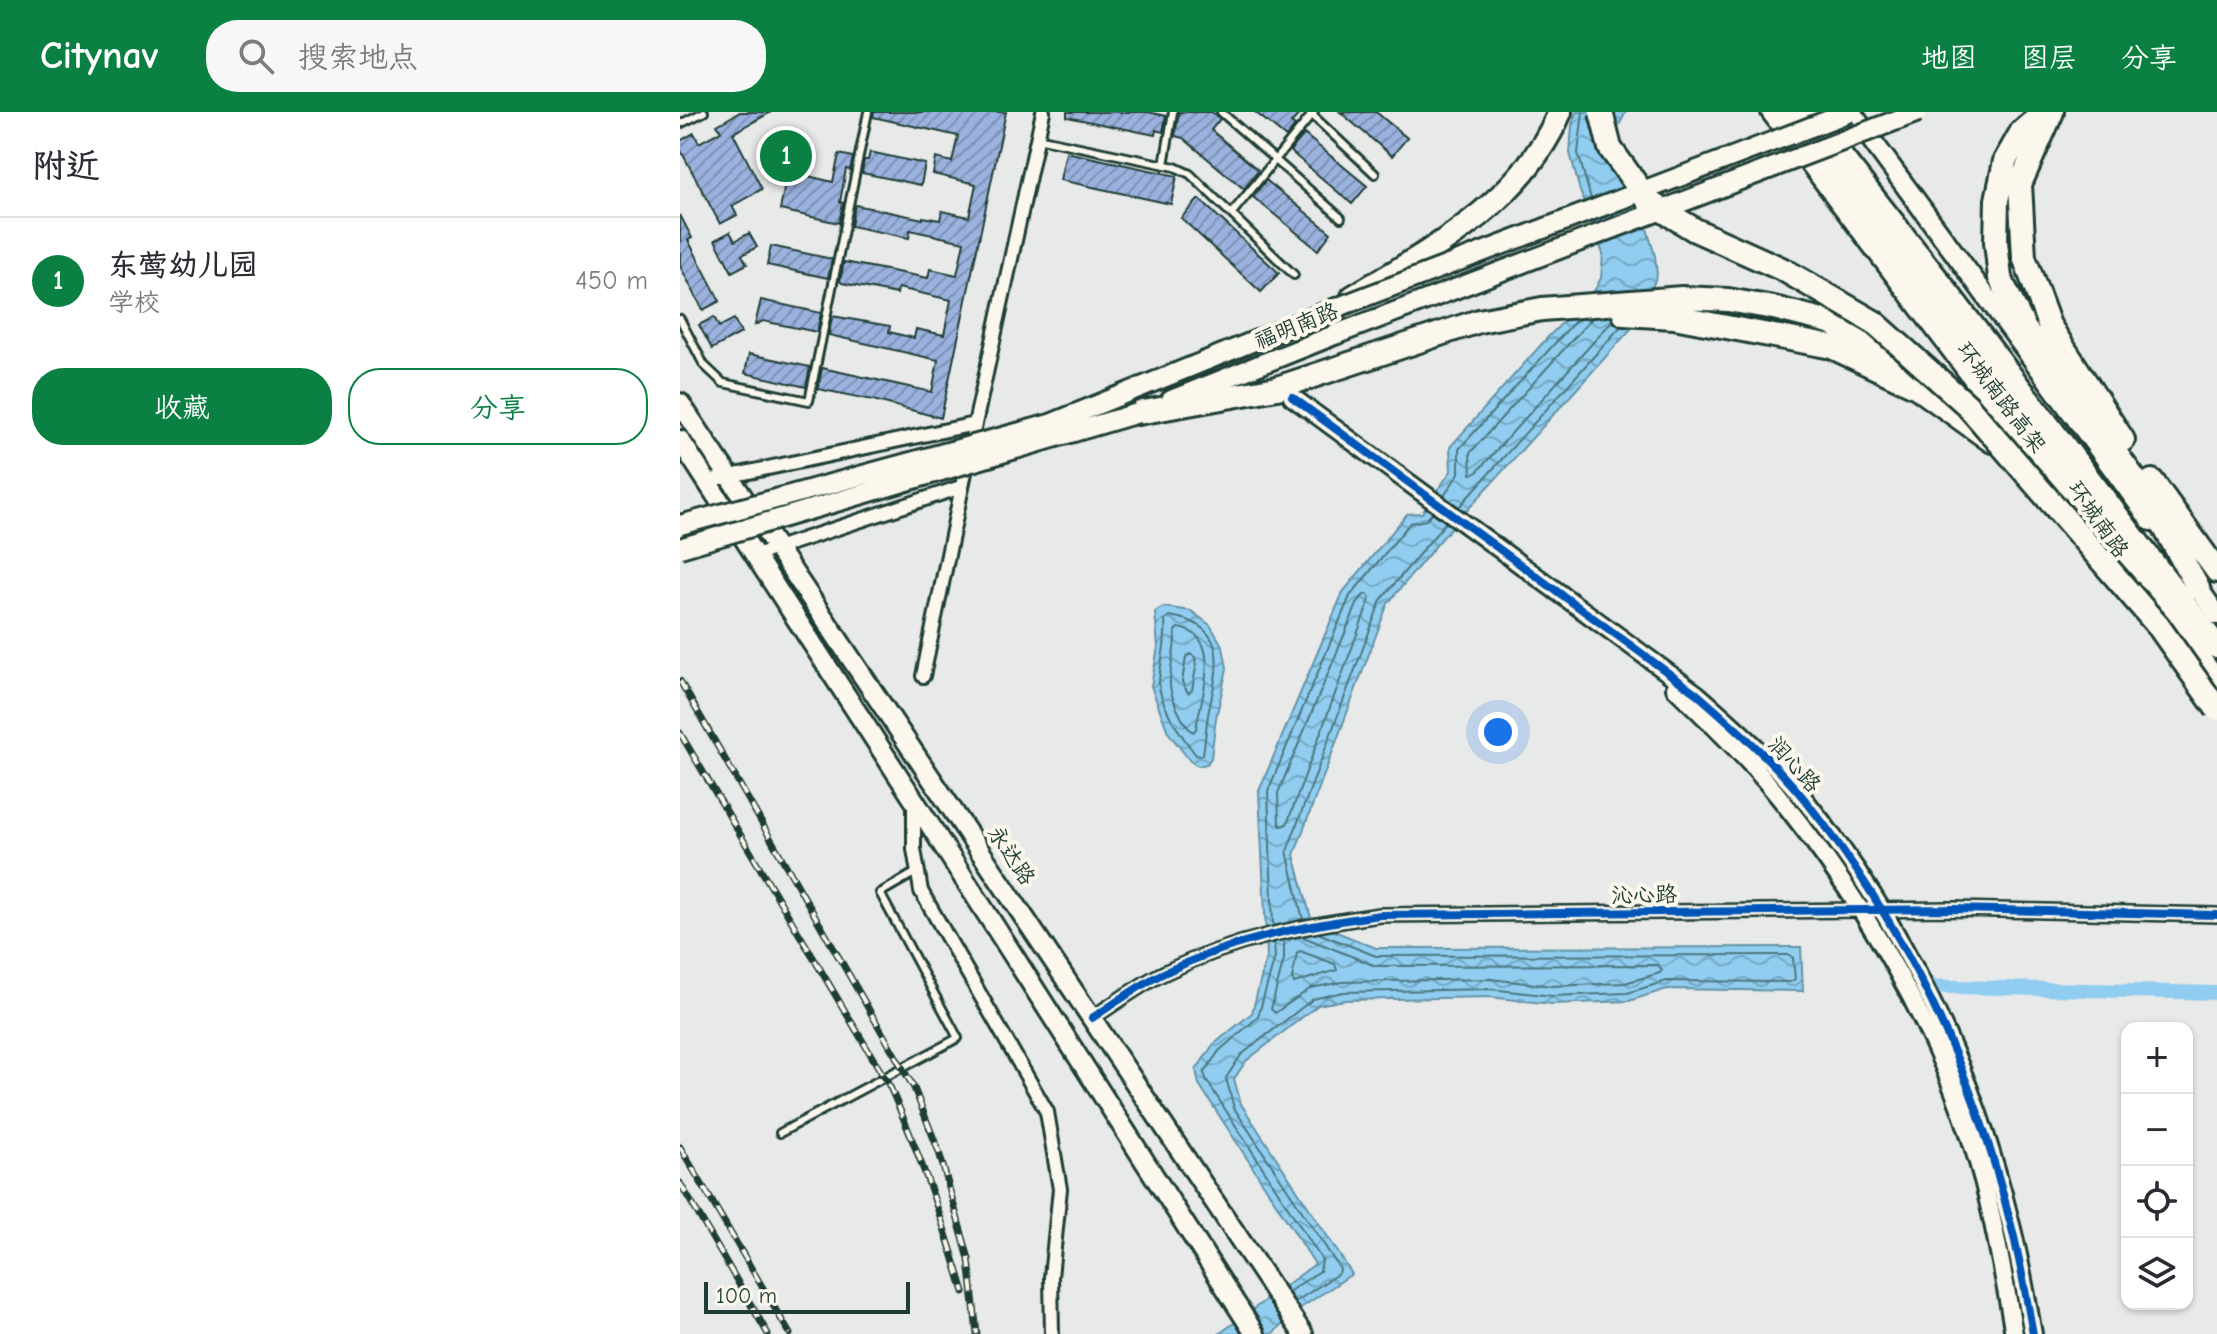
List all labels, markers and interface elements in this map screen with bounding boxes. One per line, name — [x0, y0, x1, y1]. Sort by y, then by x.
search box — [206, 20, 766, 92]
text: Citynav — [40, 34, 158, 78]
icon: search — [234, 34, 278, 78]
text: 搜索地点 — [298, 40, 418, 75]
text: 地图 — [1921, 42, 1977, 74]
text: 图层 — [2021, 42, 2077, 74]
text: 分享 — [2121, 42, 2177, 74]
pin: 1 — [760, 126, 812, 186]
text: 附近 — [32, 146, 100, 186]
text: 东莺幼儿园 — [108, 248, 258, 283]
text: 1 — [53, 266, 63, 296]
text: 450 m — [575, 266, 648, 296]
text: 学校 — [108, 288, 160, 318]
street label: 福明南路 — [1251, 297, 1342, 354]
street label: 环城南路高架 — [1951, 337, 2051, 458]
button: 收藏 — [32, 368, 332, 445]
button: 分享 — [348, 368, 648, 445]
street label: 环城南路 — [2062, 476, 2134, 563]
your location — [1478, 712, 1518, 752]
street label: 润心路 — [1763, 731, 1826, 798]
street label: 永达路 — [982, 821, 1040, 890]
street label: 沁心路 — [1611, 881, 1677, 909]
map controls — [2121, 1022, 2193, 1310]
button: + — [2121, 1022, 2193, 1094]
button: − — [2121, 1094, 2193, 1166]
button: locate — [2121, 1166, 2193, 1238]
button: layers — [2121, 1238, 2193, 1310]
scale bar — [704, 1278, 910, 1314]
text: 100 m — [716, 1283, 777, 1309]

